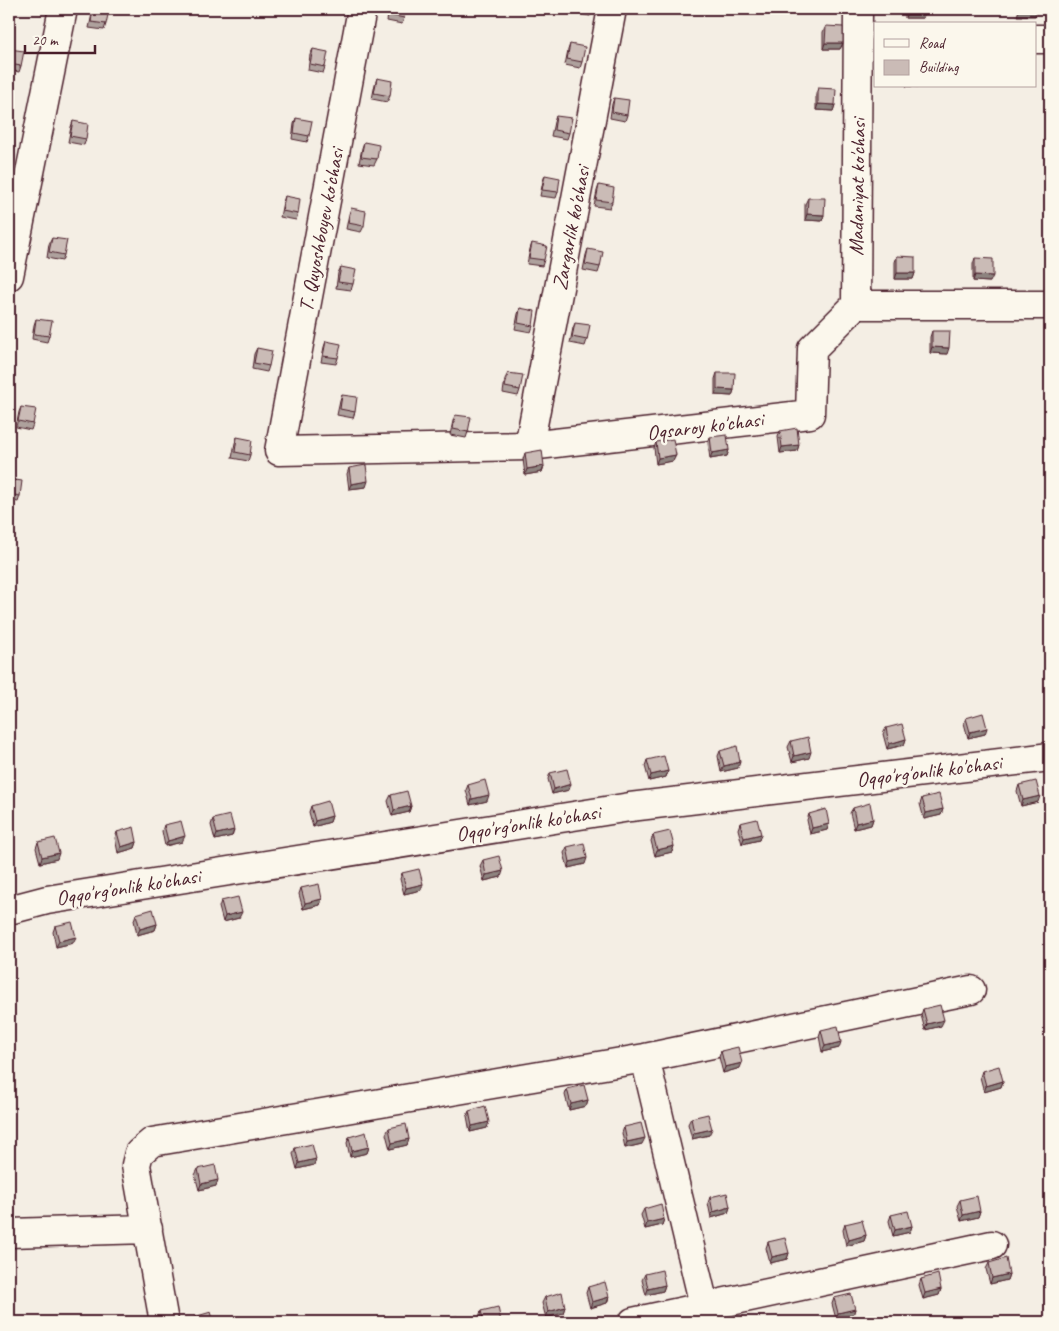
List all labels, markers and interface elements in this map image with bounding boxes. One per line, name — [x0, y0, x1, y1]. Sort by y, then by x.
scale bar — [25, 22, 95, 54]
legend — [874, 22, 1036, 88]
text: 20 m — [32, 31, 59, 50]
text: Road — [919, 34, 946, 53]
text: Building — [919, 58, 959, 77]
street label: Madaniyat ko'chasi — [843, 115, 871, 256]
street label: T. Quyoshboyev ko'chasi — [292, 143, 350, 314]
street label: Zargarlik ko'chasi — [546, 161, 596, 292]
street label: Oqsaroy ko'chasi — [645, 406, 768, 446]
street label: Oqqo'rg'onlik ko'chasi — [855, 749, 1006, 793]
street label: Oqqo'rg'onlik ko'chasi — [454, 798, 605, 847]
street label: Oqqo'rg'onlik ko'chasi — [54, 862, 205, 911]

